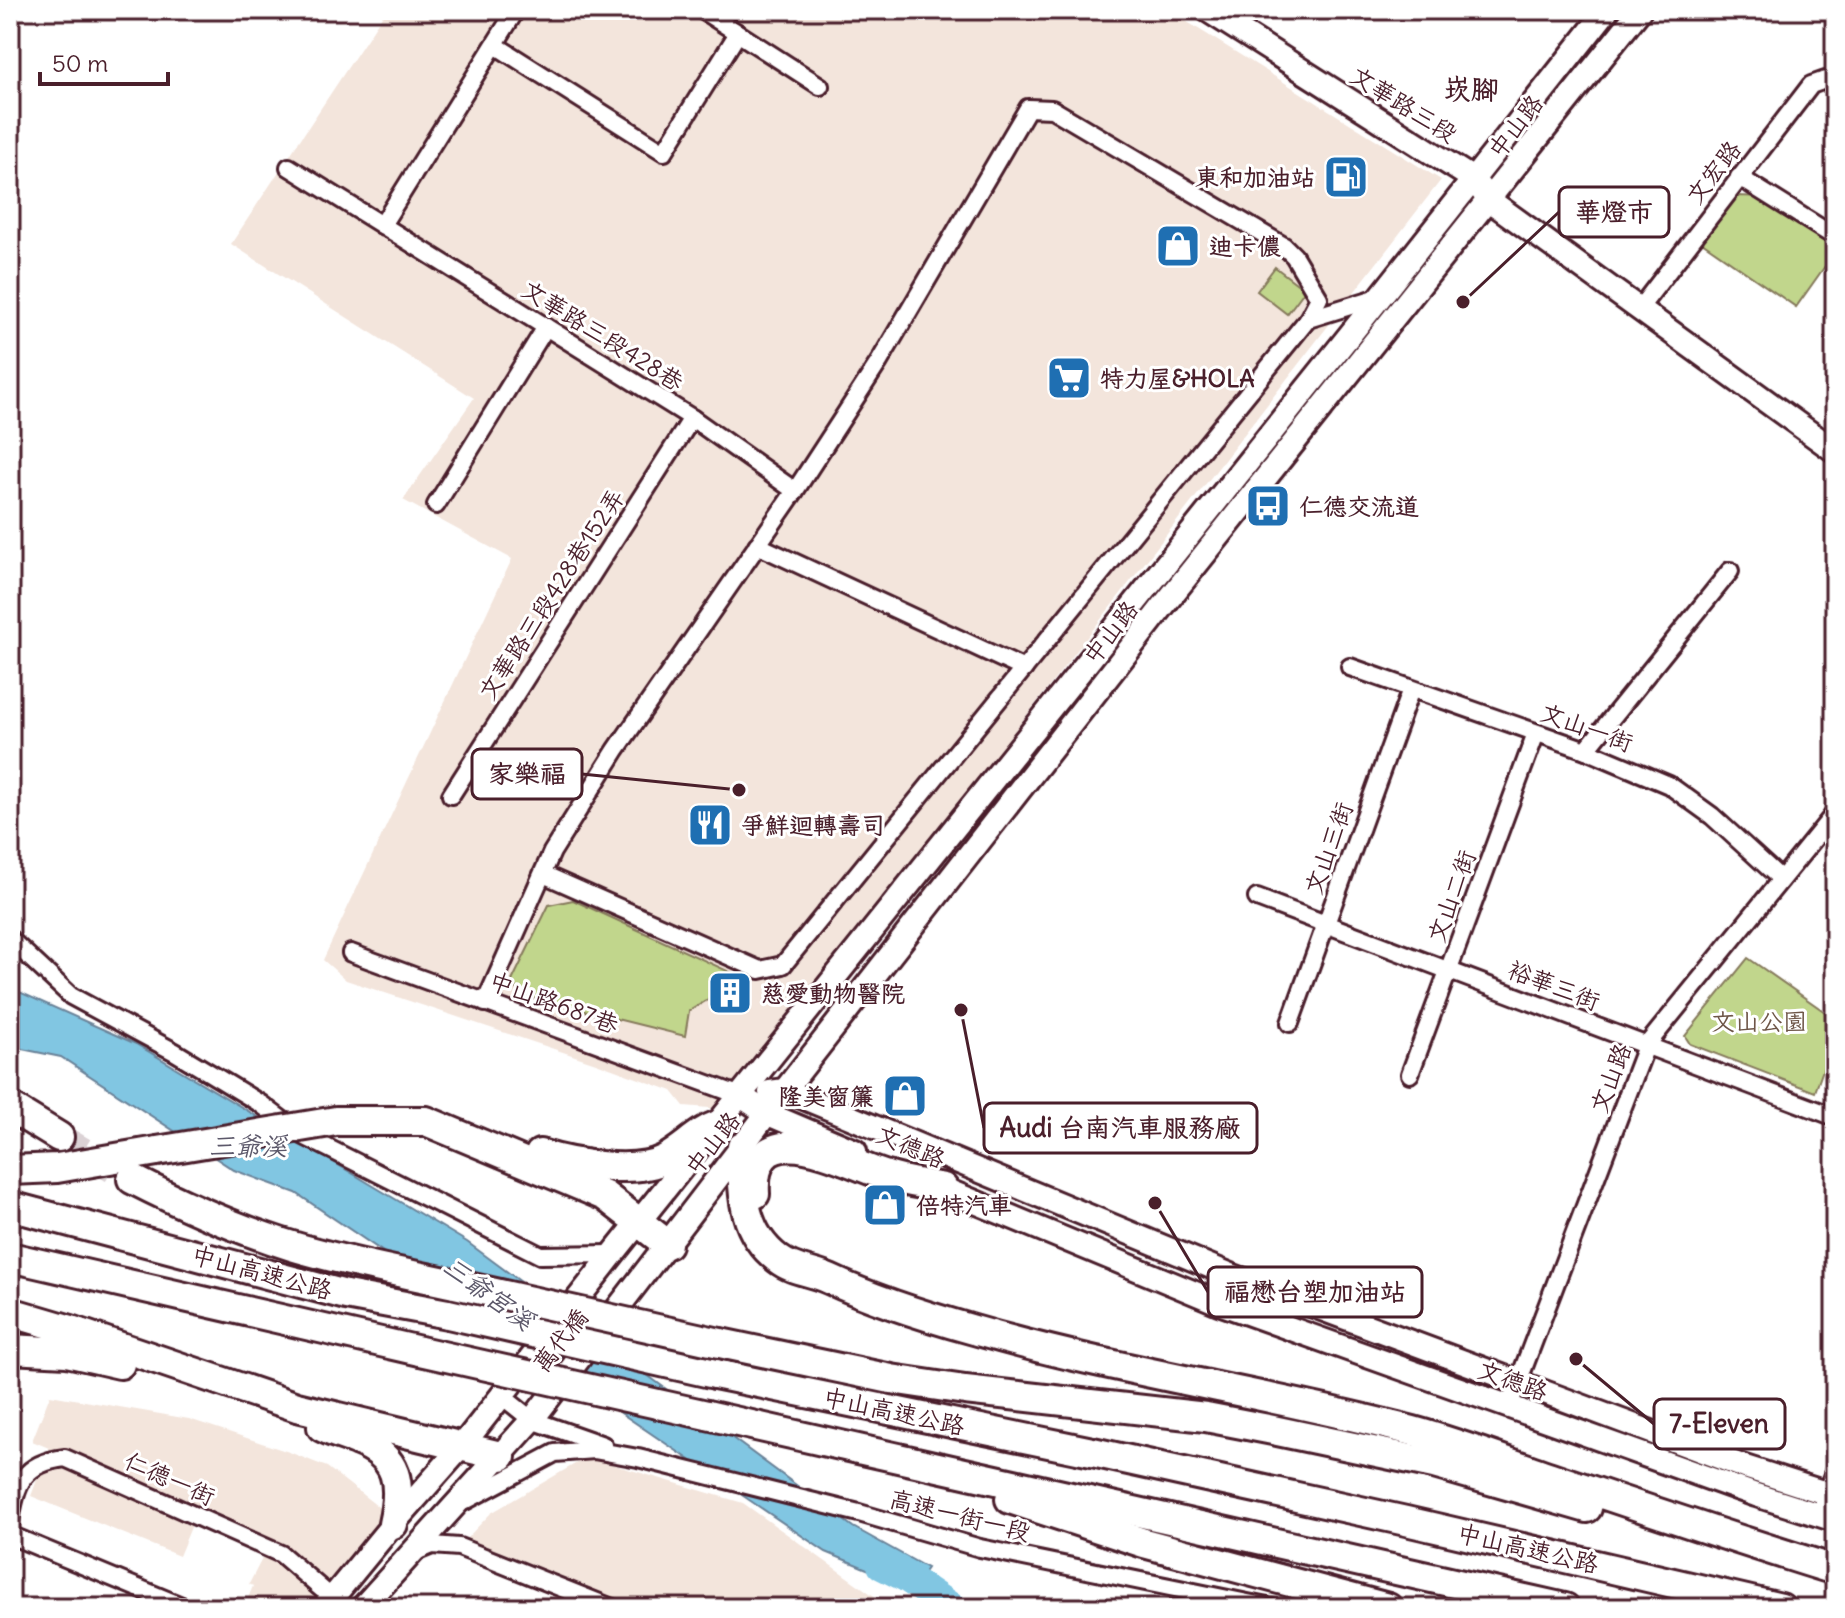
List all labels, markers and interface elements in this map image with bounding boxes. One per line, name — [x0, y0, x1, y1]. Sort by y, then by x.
scale bar — [40, 36, 168, 86]
text: 50 m — [52, 48, 108, 78]
street label: 文華路三段 — [1345, 59, 1463, 149]
district label: 崁腳 — [1443, 71, 1499, 107]
street label: 中山路 — [1481, 88, 1549, 164]
street label: 文宏路 — [1679, 134, 1747, 210]
fuel station icon: 東和加油站 — [1322, 153, 1370, 201]
place label: 東和加油站 — [1195, 162, 1315, 192]
callout: 華燈市 — [1559, 187, 1669, 237]
text: 華燈市 — [1575, 195, 1653, 228]
shop icon: 迪卡儂 — [1154, 222, 1202, 270]
place label: 迪卡儂 — [1209, 231, 1281, 261]
street label: 文華路三段428巷 — [517, 273, 689, 397]
supermarket icon: 特力屋&HOLA — [1045, 354, 1093, 402]
place label: 特力屋&HOLA — [1100, 363, 1255, 393]
bus stop icon: 仁德交流道 — [1244, 482, 1292, 530]
street label: 文華路三段428巷152弄 — [472, 483, 630, 705]
place label: 仁德交流道 — [1299, 491, 1419, 521]
street label: 中山路 — [1076, 594, 1144, 670]
street label: 文山一街 — [1537, 696, 1637, 758]
callout: 家樂福 — [472, 749, 582, 799]
text: 家樂福 — [488, 757, 566, 790]
street label: 文山三街 — [1297, 798, 1359, 898]
restaurant icon: 爭鮮迴轉壽司 — [686, 801, 734, 849]
place label: 爭鮮迴轉壽司 — [741, 810, 885, 840]
street label: 文山二街 — [1420, 846, 1482, 946]
street label: 裕華三街 — [1504, 954, 1604, 1016]
street label: 中山路687巷 — [485, 965, 623, 1039]
building icon: 慈愛動物醫院 — [706, 969, 754, 1017]
place label: 慈愛動物醫院 — [761, 978, 905, 1008]
park label: 文山公園 — [1711, 1006, 1807, 1036]
street label: 文山路 — [1583, 1039, 1637, 1117]
shop icon: 隆美窗簾 — [881, 1072, 929, 1120]
place label: 隆美窗簾 — [778, 1081, 874, 1111]
callout: Audi 台南汽車服務廠 — [984, 1103, 1257, 1153]
street label: 中山路 — [678, 1105, 746, 1181]
text: Audi 台南汽車服務廠 — [999, 1111, 1241, 1144]
street label: 文德路 — [872, 1118, 950, 1174]
water label: 三爺溪 — [209, 1129, 289, 1162]
shop icon: 倍特汽車 — [861, 1181, 909, 1229]
place label: 倍特汽車 — [916, 1190, 1012, 1220]
street label: 中山高速公路 — [189, 1239, 335, 1305]
water label: 三爺宮溪 — [437, 1249, 542, 1338]
callout: 福懋台塑加油站 — [1208, 1267, 1422, 1317]
text: 福懋台塑加油站 — [1224, 1275, 1406, 1308]
street label: 萬代橋 — [526, 1302, 594, 1378]
street label: 文德路 — [1474, 1354, 1552, 1406]
street label: 中山高速公路 — [820, 1381, 968, 1441]
callout: 7-Eleven — [1654, 1399, 1785, 1449]
text: 7-Eleven — [1669, 1407, 1769, 1440]
street label: 仁德一街 — [120, 1445, 220, 1511]
street label: 高速一街一段 — [887, 1483, 1033, 1547]
street label: 中山高速公路 — [1454, 1517, 1602, 1579]

